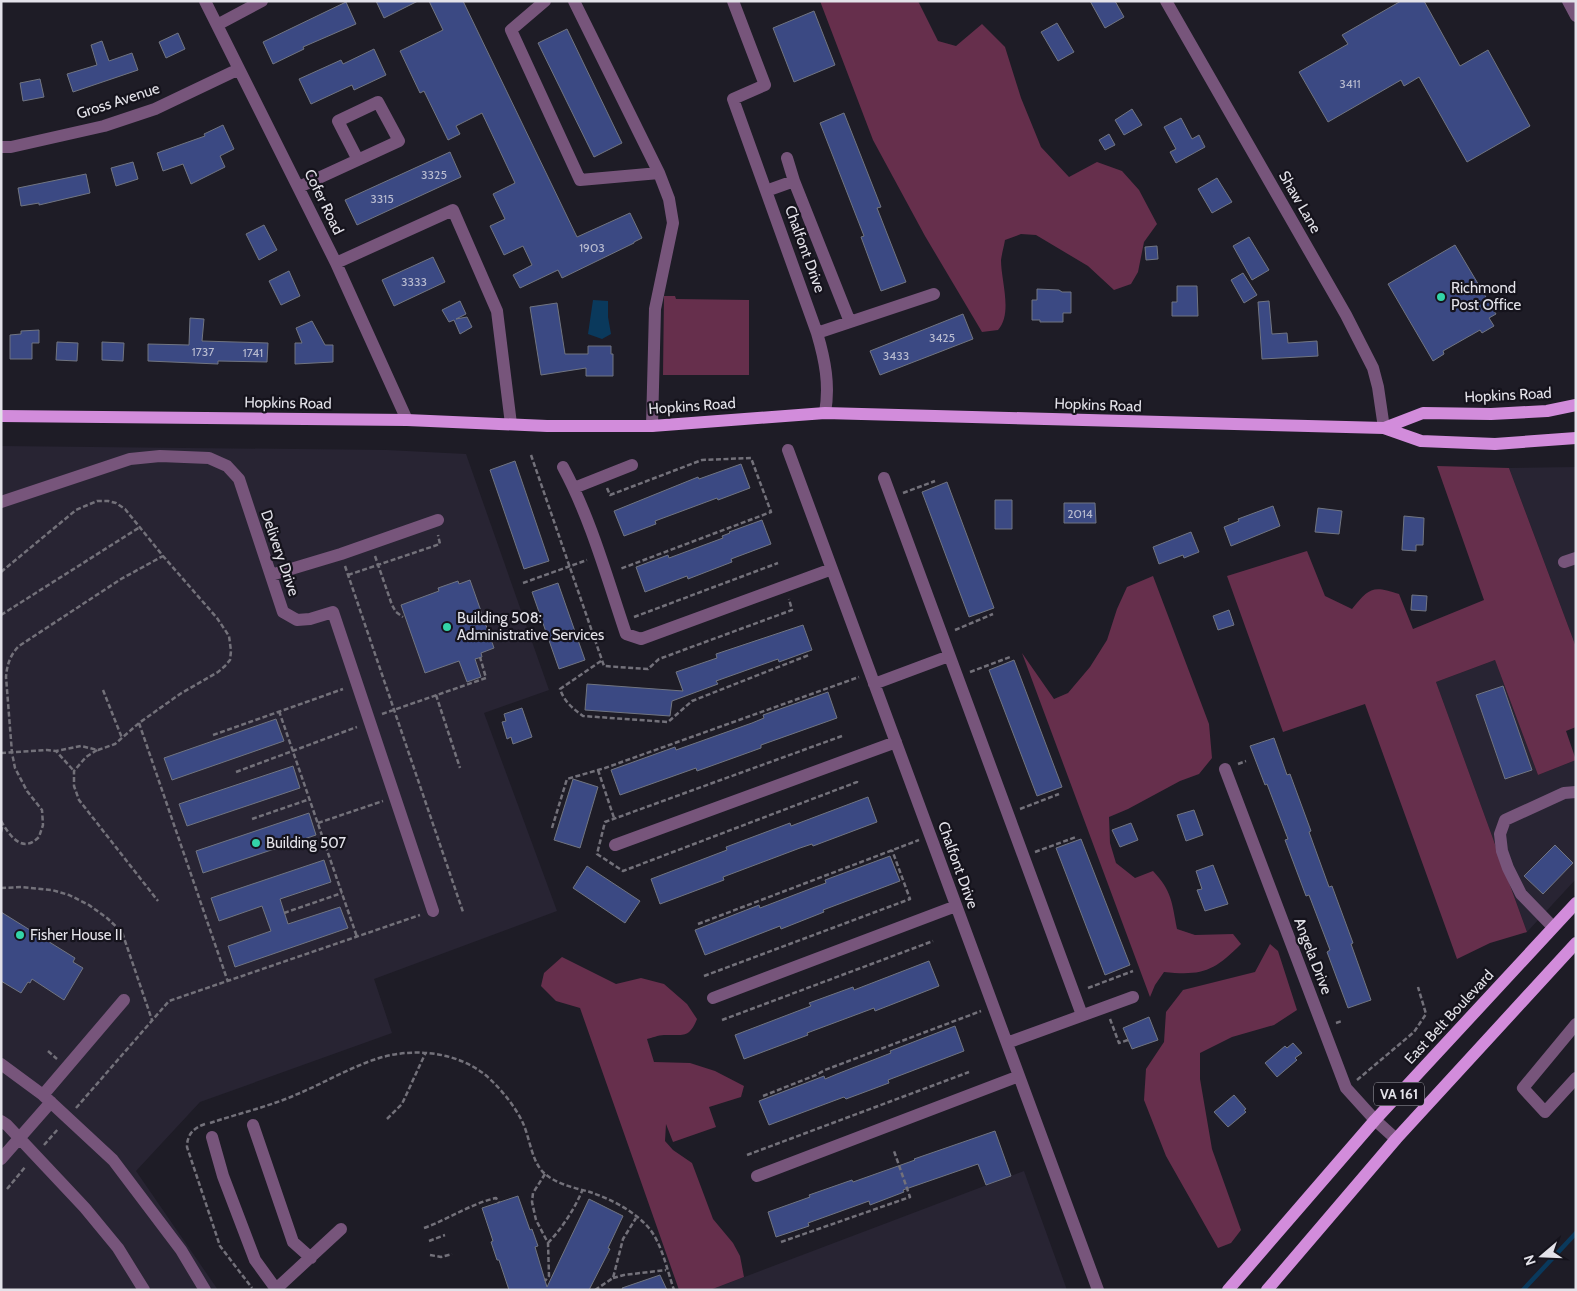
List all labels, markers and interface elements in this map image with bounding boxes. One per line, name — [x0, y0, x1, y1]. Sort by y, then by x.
house number: 3411 — [1339, 76, 1361, 91]
street label: Gross Avenue — [74, 79, 162, 123]
street label: Cofer Road — [300, 166, 348, 238]
house number: 3325 — [421, 167, 447, 182]
street label: Shaw Lane — [1275, 168, 1325, 237]
house number: 3315 — [370, 191, 394, 206]
street label: Chalfont Drive — [781, 203, 829, 295]
house number: 1903 — [579, 240, 605, 255]
house number: 3333 — [401, 274, 427, 289]
place label: Richmond Post Office — [1451, 279, 1522, 314]
marker: Richmond Post Office — [1435, 291, 1447, 303]
house number: 3425 — [929, 330, 955, 345]
house number: 1737 — [192, 344, 214, 359]
house number: 1741 — [243, 345, 263, 360]
house number: 3433 — [883, 348, 909, 363]
street label: Hopkins Road — [1464, 384, 1552, 406]
street label: Hopkins Road — [244, 393, 332, 413]
street label: Hopkins Road — [648, 394, 736, 418]
street label: Hopkins Road — [1054, 394, 1142, 416]
house number: 2014 — [1067, 506, 1093, 521]
street label: Delivery Drive — [257, 508, 303, 599]
place label: Building 508: Administrative Services — [457, 609, 604, 644]
marker: Building 508: Administrative Services — [441, 621, 453, 633]
street label: Chalfont Drive — [934, 819, 982, 911]
place label: Building 507 — [266, 834, 347, 852]
marker: Building 507 — [250, 837, 262, 849]
street label: Angela Drive — [1290, 915, 1336, 997]
place label: Fisher House II — [30, 926, 122, 944]
marker: Fisher House II — [14, 929, 26, 941]
street label: East Belt Boulevard — [1401, 966, 1497, 1068]
road number: VA 161 — [1374, 1082, 1424, 1106]
north arrow — [1517, 1231, 1567, 1281]
text: N — [1520, 1253, 1540, 1268]

